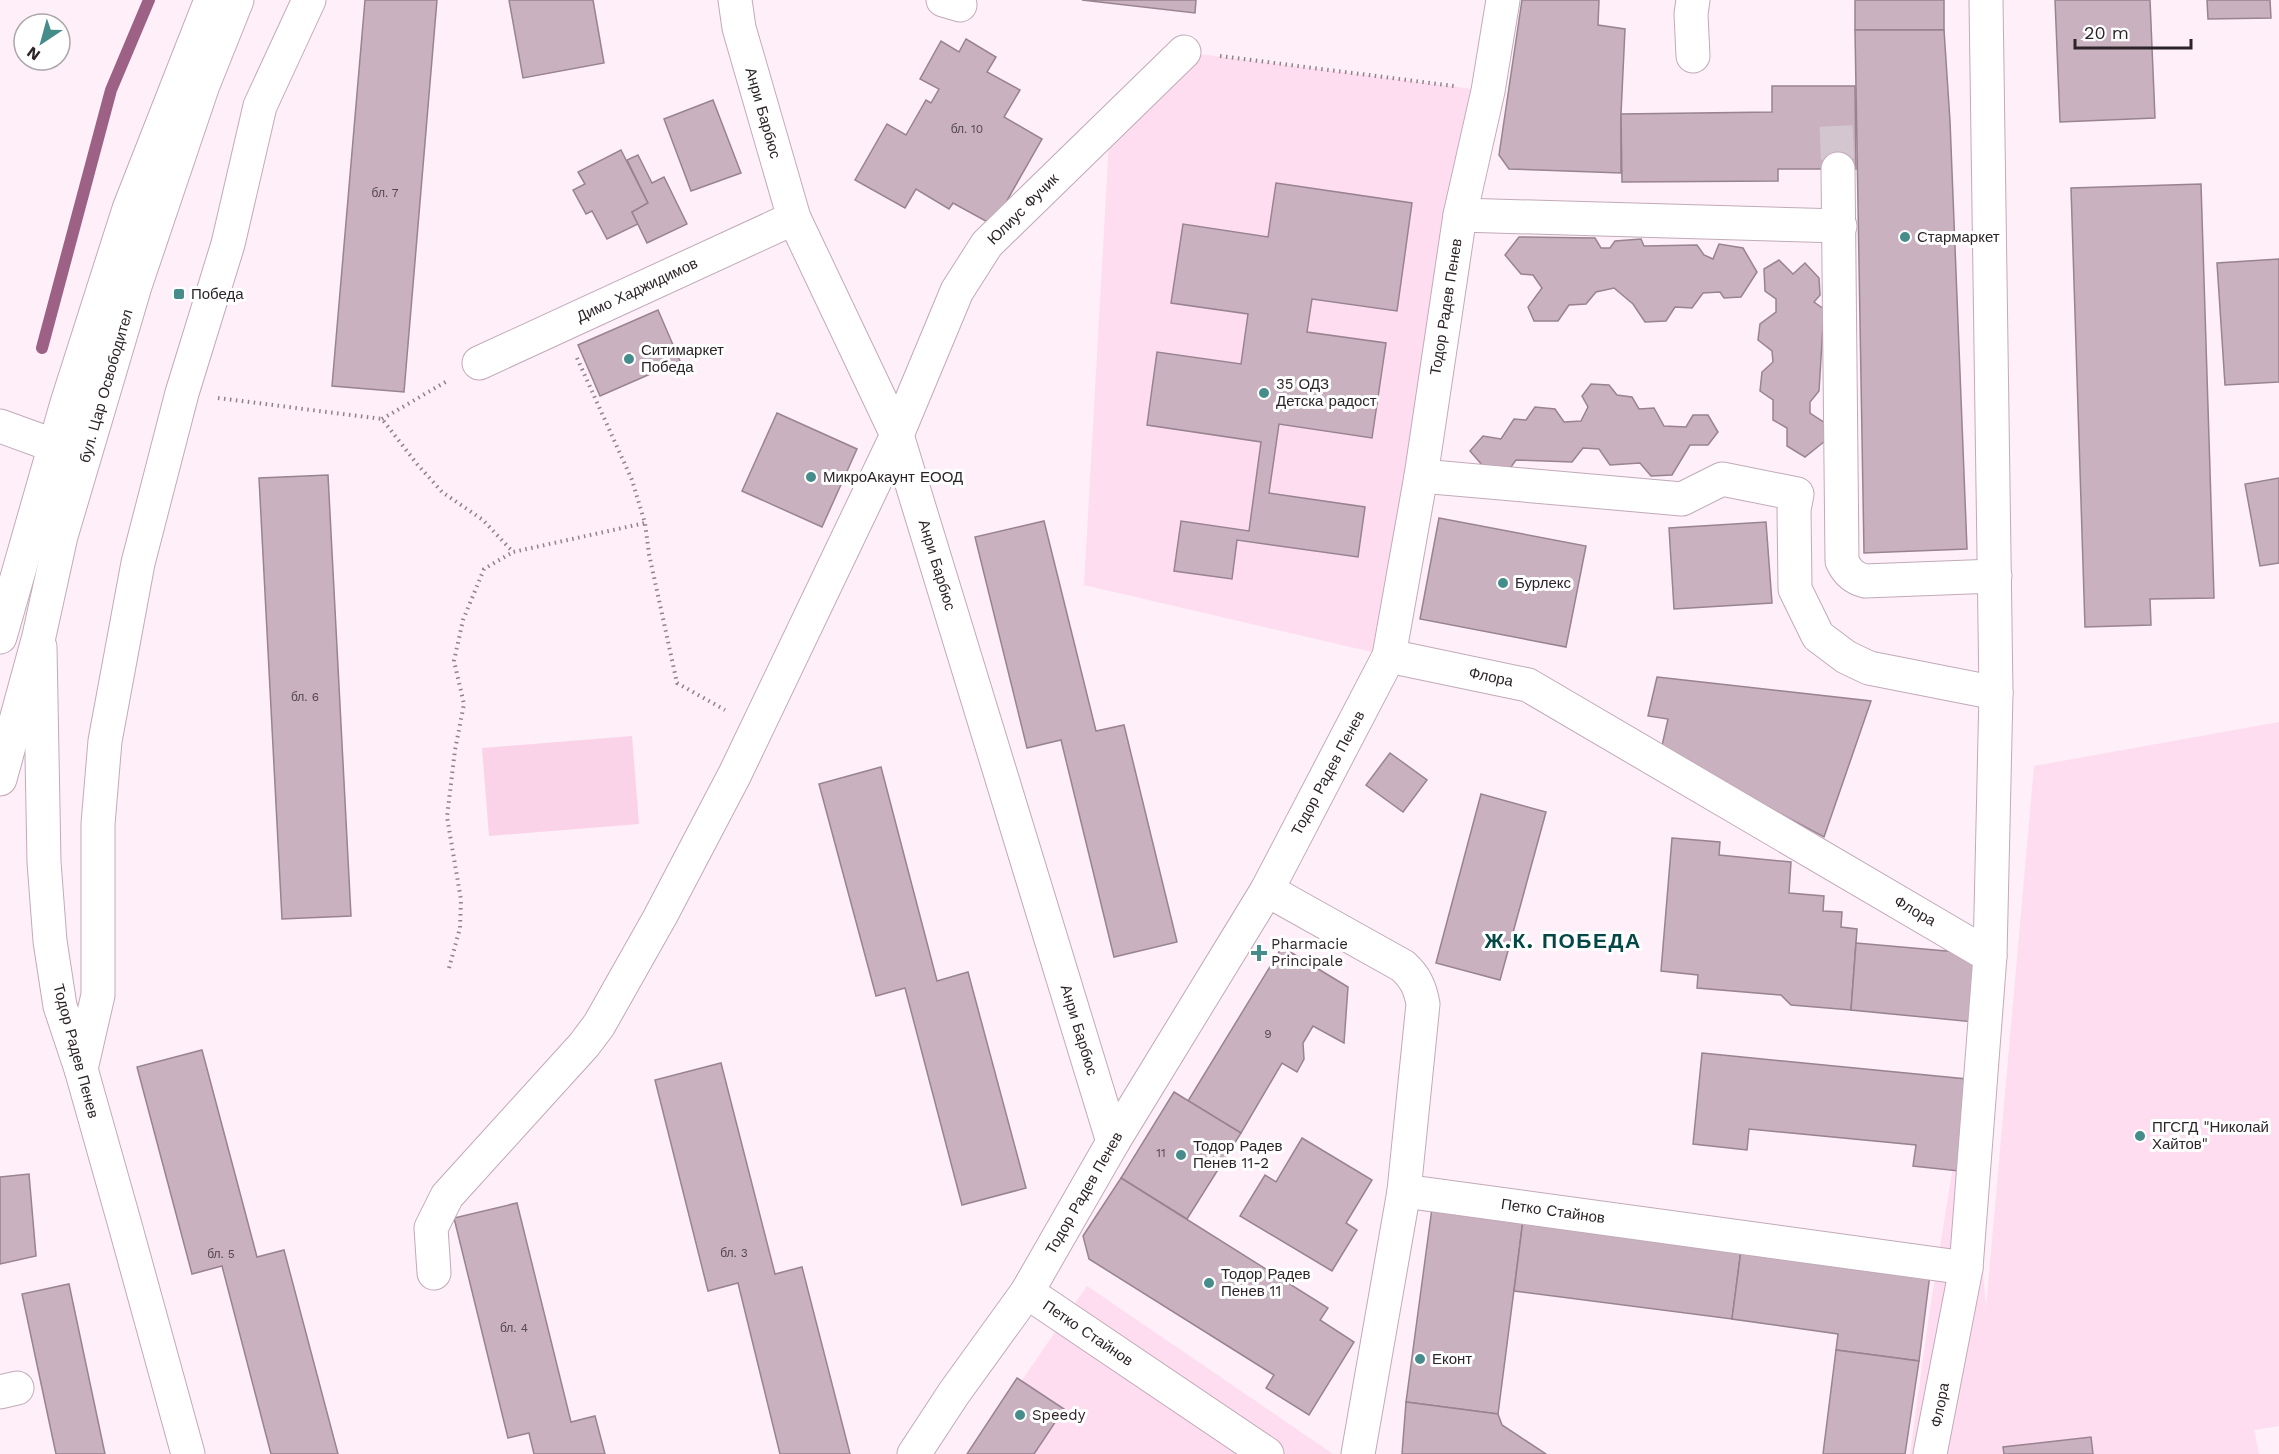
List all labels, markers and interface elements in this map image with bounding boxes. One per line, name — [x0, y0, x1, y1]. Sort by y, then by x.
north arrow — [12, 12, 72, 72]
scale bar — [2075, 12, 2190, 50]
text: 20 m — [2084, 22, 2129, 43]
text: N — [23, 43, 44, 65]
street label: Анри Барбюс — [741, 65, 785, 161]
house number: бл. 10 — [951, 122, 983, 136]
street label: Юлиус Фучик — [984, 169, 1063, 248]
house number: бл. 7 — [372, 186, 399, 200]
place label: Стармаркет — [1917, 228, 2000, 246]
marker: Стармаркет — [1898, 230, 1912, 244]
street label: Тодор Радев Пенев — [1426, 237, 1466, 377]
street label: Димо Хаджидимов — [574, 254, 700, 326]
place label: Победа — [191, 285, 244, 303]
marker: Победа — [172, 287, 186, 301]
street label: бул. Цар Освободител — [75, 307, 137, 465]
place label: Ситимаркет Победа — [641, 341, 724, 376]
marker: Ситимаркет Победа — [622, 352, 636, 366]
place label: 35 ОДЗ Детска радост — [1276, 375, 1377, 410]
marker: 35 ОДЗ Детска радост — [1257, 386, 1271, 400]
place label: МикроАкаунт ЕООД — [823, 468, 963, 486]
marker: МикроАкаунт ЕООД — [804, 470, 818, 484]
street label: Анри Барбюс — [915, 517, 959, 613]
place label: Бурлекс — [1515, 574, 1572, 592]
marker: Бурлекс — [1496, 576, 1510, 590]
street label: Флора — [1467, 664, 1515, 691]
house number: бл. 6 — [291, 690, 319, 704]
street label: Тодор Радев Пенев — [1288, 708, 1368, 838]
street label: Флора — [1891, 892, 1939, 930]
district label: Ж.К. ПОБЕДА — [1483, 928, 1642, 953]
place label: Pharmacie Principale — [1271, 935, 1348, 970]
marker: Pharmacie Principale — [1252, 946, 1266, 960]
street label: Тодор Радев Пенев — [49, 982, 103, 1120]
street label: Анри Барбюс — [1057, 982, 1101, 1078]
house number: 9 — [1264, 1027, 1272, 1041]
place label: ПГСГД "Николай Хайтов" — [2152, 1118, 2269, 1153]
street label: Тодор Радев Пенев — [1042, 1129, 1126, 1257]
marker: ПГСГД "Николай Хайтов" — [2133, 1129, 2147, 1143]
place label: Тодор Радев Пенев 11-2 — [1193, 1137, 1282, 1172]
house number: 11 — [1156, 1146, 1166, 1160]
marker: Тодор Радев Пенев 11-2 — [1174, 1148, 1188, 1162]
street label: Петко Стайнов — [1500, 1195, 1606, 1227]
house number: бл. 3 — [720, 1246, 748, 1260]
house number: бл. 5 — [207, 1247, 235, 1261]
place label: Тодор Радев Пенев 11 — [1221, 1265, 1310, 1300]
marker: Тодор Радев Пенев 11 — [1202, 1276, 1216, 1290]
street label: Петко Стайнов — [1040, 1296, 1136, 1370]
house number: бл. 4 — [500, 1321, 528, 1335]
place label: Еконт — [1432, 1350, 1472, 1368]
marker: Еконт — [1413, 1352, 1427, 1366]
street label: Флора — [1927, 1381, 1953, 1429]
place label: Speedy — [1032, 1406, 1086, 1424]
marker: Speedy — [1013, 1408, 1027, 1422]

